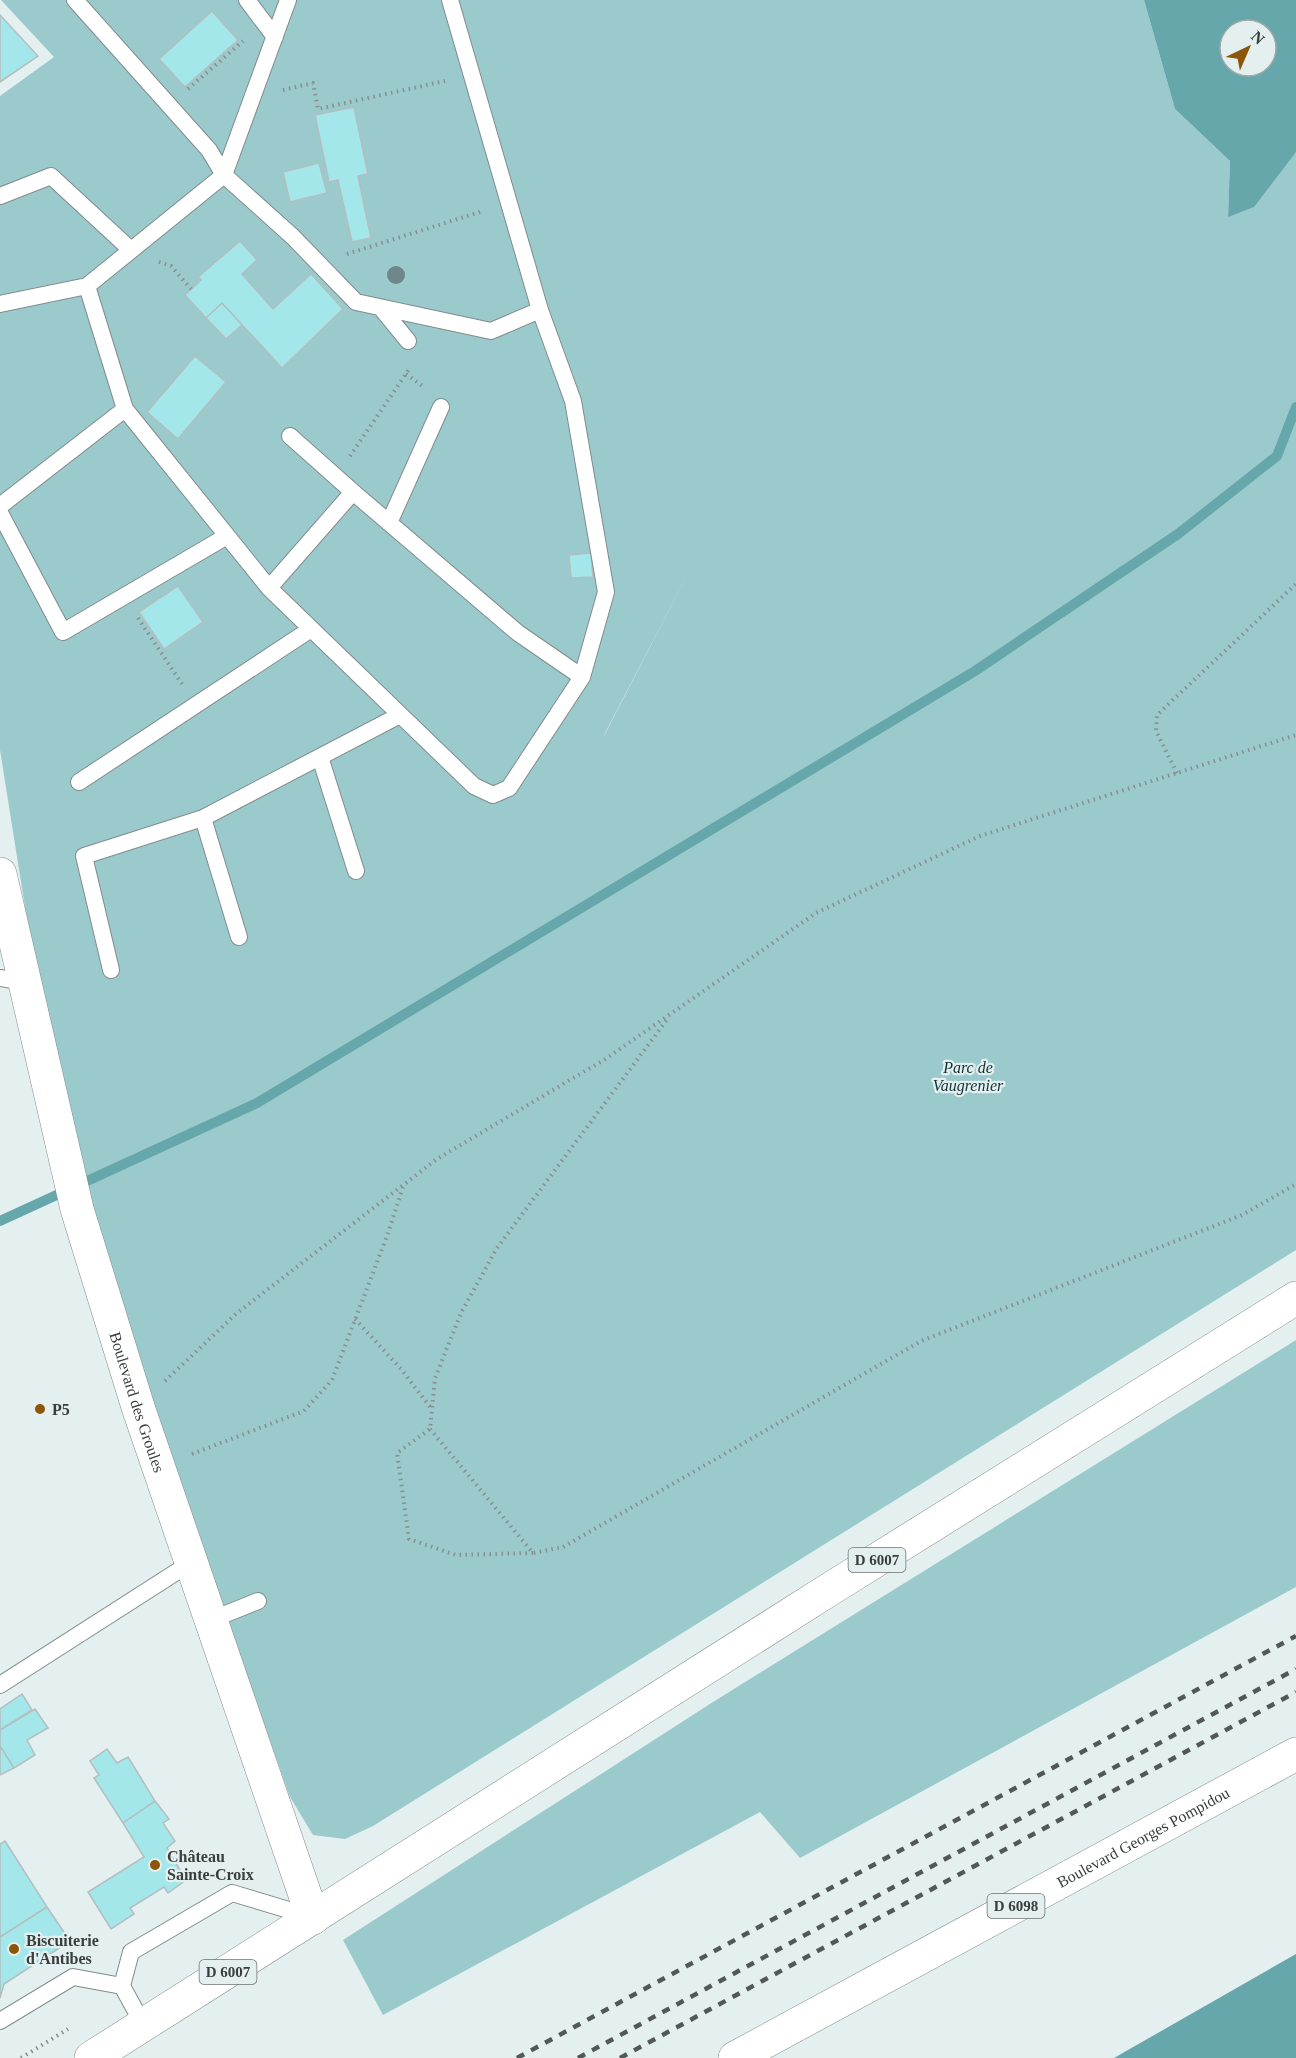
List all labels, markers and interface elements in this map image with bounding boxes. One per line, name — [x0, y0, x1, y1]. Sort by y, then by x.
north arrow — [1218, 18, 1278, 78]
text: N — [1248, 27, 1268, 48]
park label: Parc de Vaugrenier — [933, 1059, 1004, 1095]
street label: Boulevard des Groules — [106, 1330, 168, 1475]
place label: P5 — [52, 1401, 70, 1418]
marker: P5 — [33, 1402, 47, 1416]
road number: D 6007 — [848, 1548, 906, 1572]
street label: Boulevard Georges Pompidou — [1054, 1784, 1232, 1891]
place label: Château Sainte-Croix — [167, 1848, 254, 1883]
marker: Château Sainte-Croix — [148, 1858, 162, 1872]
road number: D 6098 — [988, 1894, 1044, 1918]
place label: Biscuiterie d'Antibes — [26, 1932, 99, 1967]
marker: Biscuiterie d'Antibes — [7, 1942, 21, 1956]
road number: D 6007 — [200, 1960, 256, 1984]

